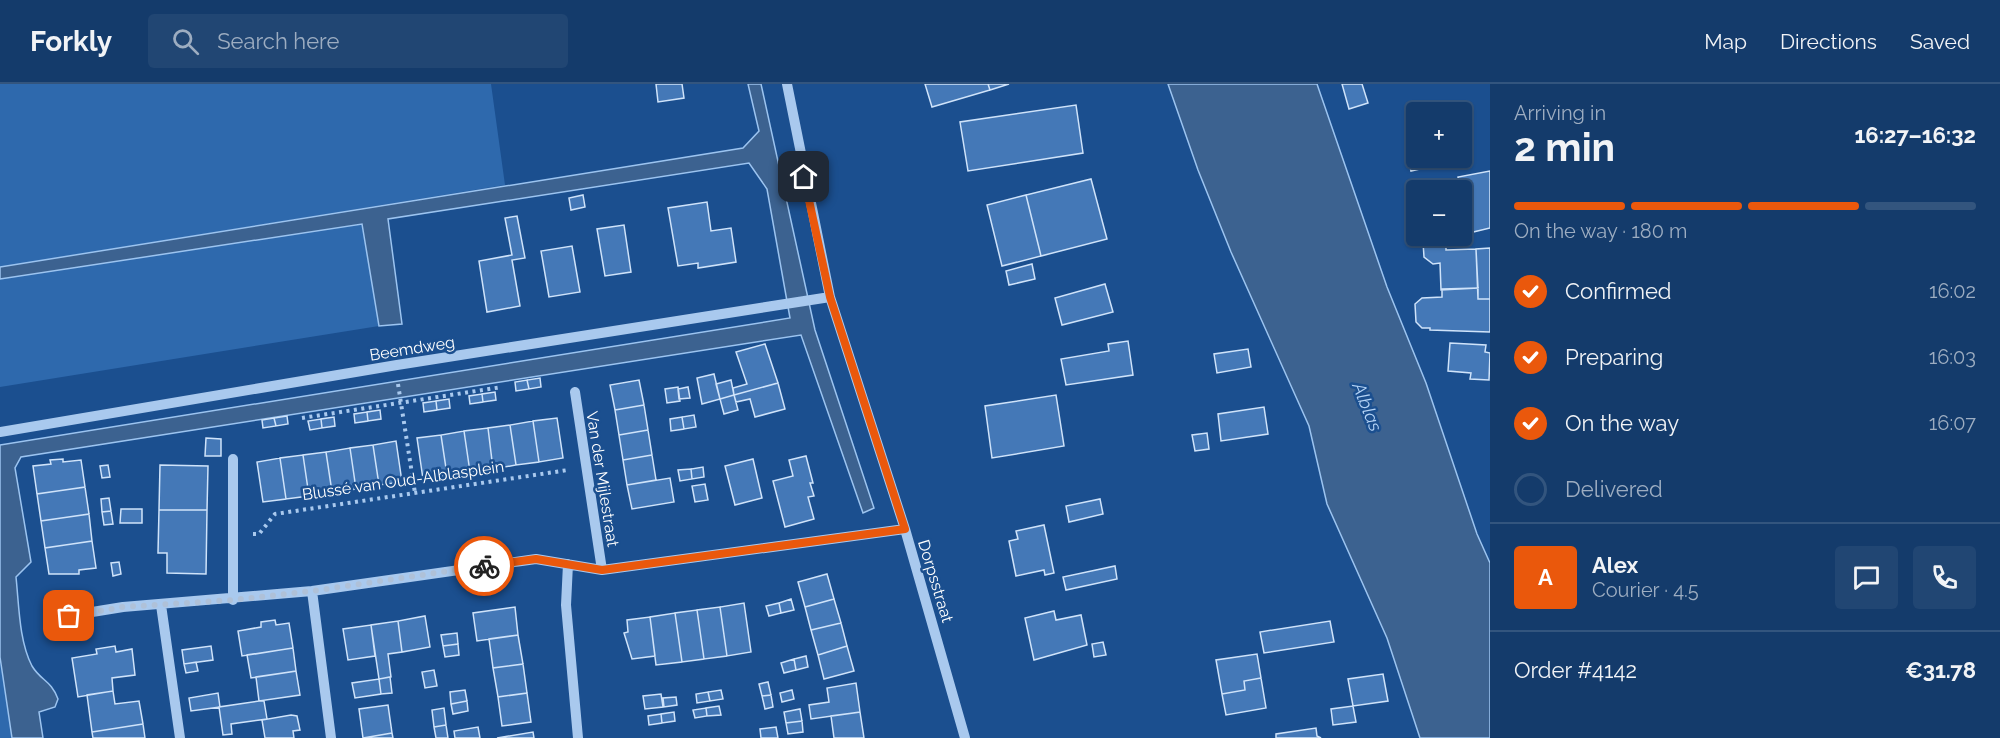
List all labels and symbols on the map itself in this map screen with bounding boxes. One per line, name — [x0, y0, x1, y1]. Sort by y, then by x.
pin — [778, 151, 829, 202]
street label: Beemdweg — [368, 332, 456, 365]
water label: Alblas — [1348, 378, 1387, 435]
street label: Van der Mijlestraat — [582, 410, 623, 549]
street label: Blussé van Oud-Alblasplein — [301, 457, 505, 504]
courier — [454, 536, 514, 596]
street label: Dorpsstraat — [914, 537, 957, 625]
pin — [43, 590, 94, 641]

